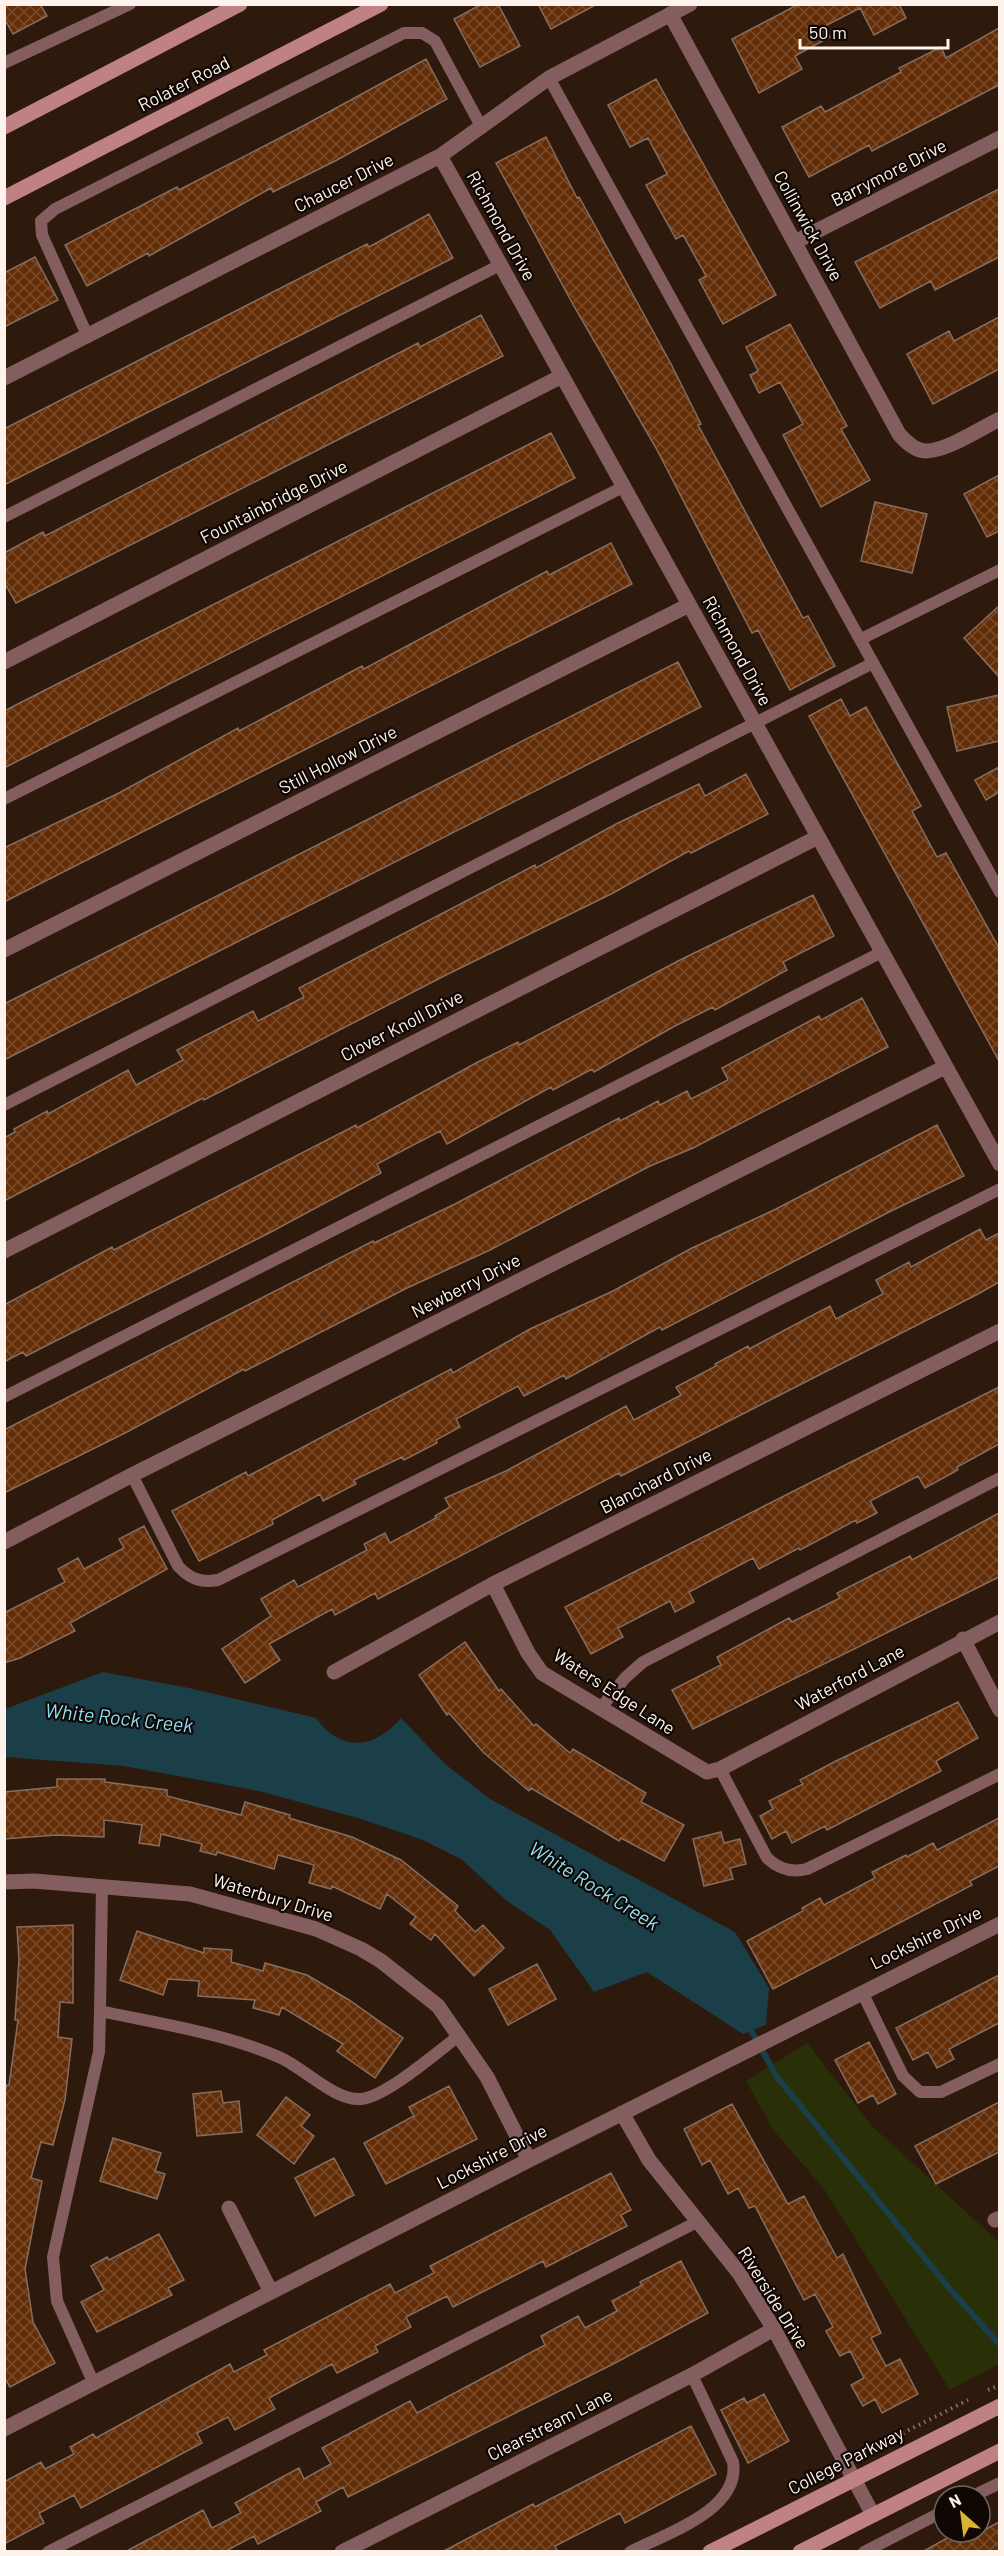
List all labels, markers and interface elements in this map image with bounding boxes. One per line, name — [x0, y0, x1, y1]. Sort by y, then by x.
scale bar — [800, 12, 948, 50]
text: 50 m — [809, 21, 847, 43]
street label: Rolater Road — [134, 51, 233, 116]
street label: Barrymore Drive — [827, 134, 950, 211]
street label: Chaucer Drive — [290, 148, 397, 217]
street label: Collinwick Drive — [769, 166, 848, 285]
street label: Richmond Drive — [463, 167, 541, 284]
street label: Fountainbridge Drive — [196, 454, 351, 548]
street label: Richmond Drive — [699, 592, 777, 709]
street label: Still Hollow Drive — [275, 720, 400, 798]
street label: Clover Knoll Drive — [336, 985, 467, 1066]
street label: Newberry Drive — [407, 1248, 524, 1322]
street label: Blanchard Drive — [596, 1443, 715, 1518]
street label: Waterford Lane — [791, 1639, 908, 1715]
street label: Waters Edge Lane — [549, 1644, 680, 1739]
water label: White Rock Creek — [44, 1697, 195, 1737]
water label: White Rock Creek — [525, 1836, 664, 1935]
street label: Waterbury Drive — [210, 1868, 336, 1926]
street label: Lockshire Drive — [866, 1901, 985, 1974]
street label: Lockshire Drive — [433, 2119, 550, 2193]
street label: Riverside Drive — [734, 2242, 814, 2353]
street label: Clearstream Lane — [483, 2383, 616, 2465]
street label: College Parkway — [784, 2421, 907, 2499]
north arrow — [932, 2484, 992, 2544]
text: N — [946, 2489, 964, 2511]

